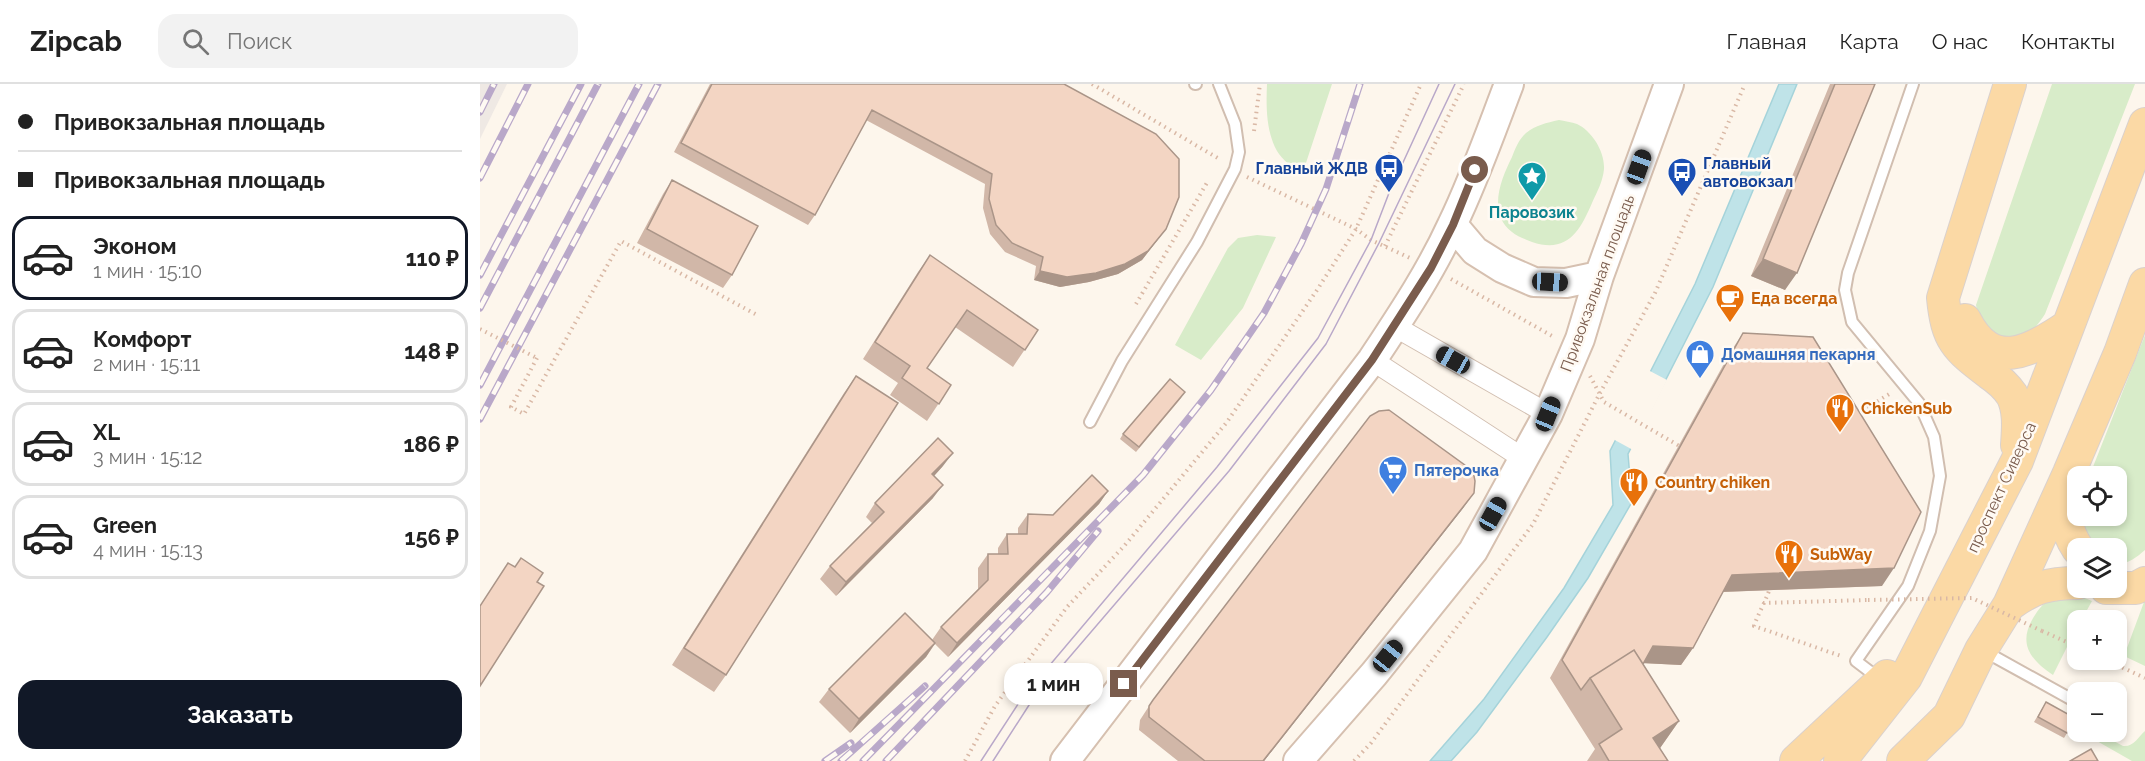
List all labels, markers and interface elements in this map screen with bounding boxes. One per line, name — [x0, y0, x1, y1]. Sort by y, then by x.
search box — [158, 14, 578, 68]
text: Zipcab — [30, 25, 122, 58]
icon: search — [179, 25, 212, 58]
text: Поиск — [227, 28, 292, 54]
text: Главная — [1727, 29, 1807, 54]
text: Карта — [1840, 29, 1899, 54]
text: О нас — [1932, 29, 1988, 54]
text: Контакты — [2021, 29, 2115, 54]
text: Привокзальная площадь — [54, 109, 325, 135]
car — [1624, 147, 1654, 187]
bus stop icon: Главный ЖДВ — [1373, 152, 1405, 194]
place label: Главный автовокзал — [1703, 154, 1793, 191]
route start — [1461, 156, 1488, 183]
bus stop icon: Главный автовокзал — [1666, 156, 1698, 198]
place label: Главный ЖДВ — [1256, 159, 1368, 178]
place icon: Паровозик — [1516, 160, 1548, 202]
text: Привокзальная площадь — [54, 167, 325, 193]
street label: Привокзальная площадь — [1557, 192, 1638, 374]
place label: Паровозик — [1489, 203, 1575, 222]
icon: car — [21, 231, 75, 285]
text: Эконом — [93, 233, 177, 259]
text: 110 ₽ — [406, 245, 459, 271]
text: 1 мин · 15:10 — [93, 259, 202, 283]
car — [1532, 272, 1568, 292]
cafe icon: Еда всегда — [1714, 282, 1746, 324]
place label: Еда всегда — [1751, 289, 1837, 308]
icon: car — [21, 324, 75, 378]
text: Комфорт — [93, 326, 191, 352]
text: 148 ₽ — [404, 338, 459, 364]
shop icon: Домашняя пекарня — [1684, 338, 1716, 380]
car — [1433, 343, 1473, 377]
place label: Домашняя пекарня — [1721, 345, 1875, 364]
text: 2 мин · 15:11 — [93, 352, 200, 376]
restaurant icon: ChickenSub — [1824, 392, 1856, 434]
car — [1533, 394, 1563, 434]
place label: ChickenSub — [1861, 399, 1952, 418]
icon: car — [21, 417, 75, 471]
text: XL — [93, 419, 120, 445]
street label: проспект Сиверса — [1963, 419, 2040, 555]
text: 186 ₽ — [403, 431, 459, 457]
text: 3 мин · 15:12 — [93, 445, 203, 469]
supermarket icon: Пятерочка — [1377, 454, 1409, 496]
place label: Пятерочка — [1414, 461, 1499, 480]
restaurant icon: Country chiken — [1618, 466, 1650, 508]
map controls — [2067, 466, 2127, 742]
button: locate — [2067, 466, 2127, 526]
place label: Country chiken — [1655, 473, 1770, 492]
car — [1476, 494, 1510, 534]
icon: car — [21, 510, 75, 564]
text: Green — [93, 512, 157, 538]
text: 156 ₽ — [405, 524, 459, 550]
text: 4 мин · 15:13 — [93, 538, 203, 562]
restaurant icon: SubWay — [1773, 538, 1805, 580]
button: layers — [2067, 538, 2127, 598]
place label: SubWay — [1810, 545, 1872, 564]
button: + — [2067, 610, 2127, 670]
car — [1370, 636, 1406, 676]
callout: 1 мин — [1004, 663, 1103, 705]
route end — [1110, 670, 1137, 697]
text: 1 мин — [1027, 672, 1080, 696]
button: Заказать — [18, 680, 462, 749]
button: − — [2067, 682, 2127, 742]

